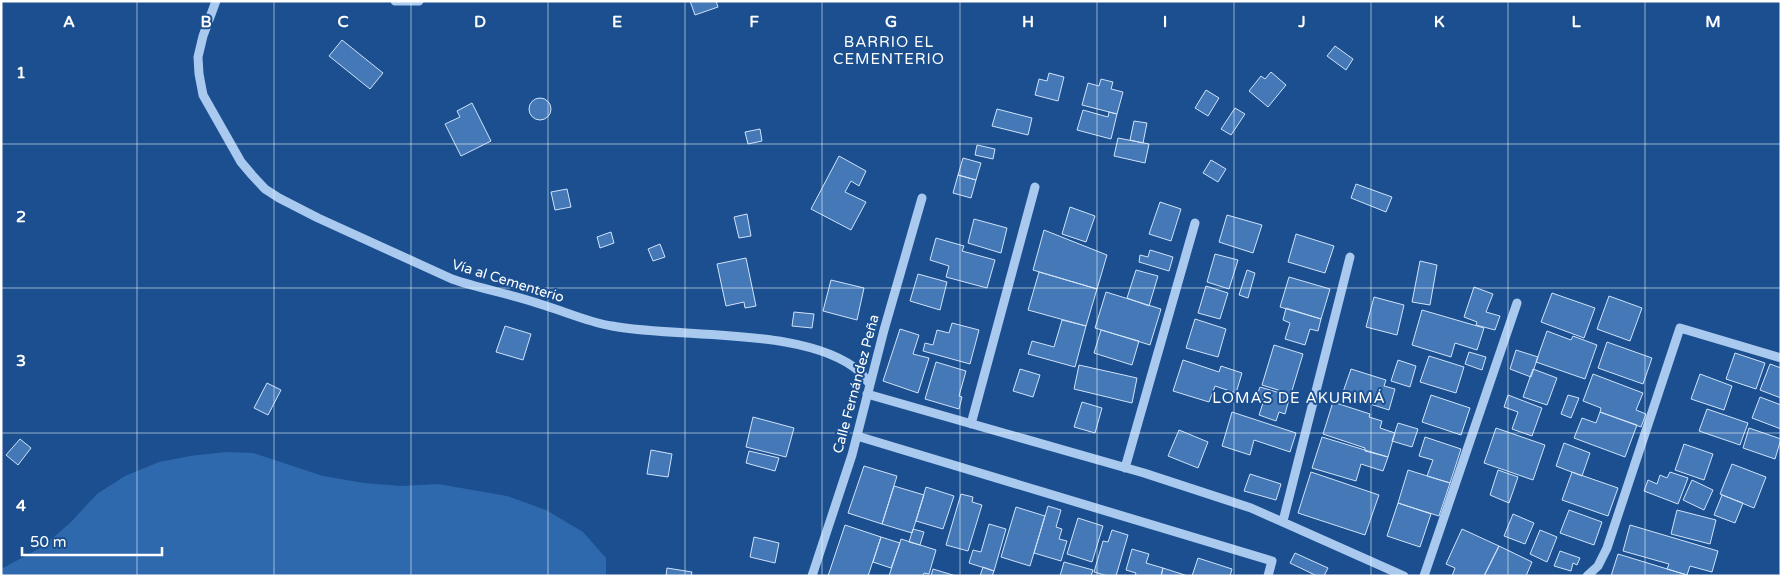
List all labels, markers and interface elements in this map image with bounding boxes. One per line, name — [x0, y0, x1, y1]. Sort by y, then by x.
text: A — [63, 12, 75, 32]
text: B — [200, 12, 212, 32]
text: C — [337, 12, 349, 32]
text: D — [474, 12, 486, 32]
text: E — [612, 12, 622, 32]
text: F — [749, 12, 759, 32]
text: G — [885, 12, 897, 32]
text: H — [1022, 12, 1034, 32]
text: I — [1163, 12, 1167, 32]
text: J — [1297, 12, 1306, 32]
text: K — [1434, 12, 1445, 32]
text: L — [1571, 12, 1581, 32]
text: M — [1705, 12, 1721, 32]
district label: BARRIO EL CEMENTERIO — [833, 33, 945, 68]
text: 1 — [16, 63, 26, 83]
text: 2 — [16, 207, 26, 227]
street label: Vía al Cementerio — [450, 256, 566, 306]
street label: Calle Fernández Peña — [829, 313, 883, 455]
text: 3 — [16, 351, 26, 371]
district label: LOMAS DE AKURIMÁ — [1212, 389, 1386, 407]
text: 4 — [16, 496, 26, 516]
scale bar — [22, 524, 162, 556]
text: 50 m — [30, 533, 67, 551]

